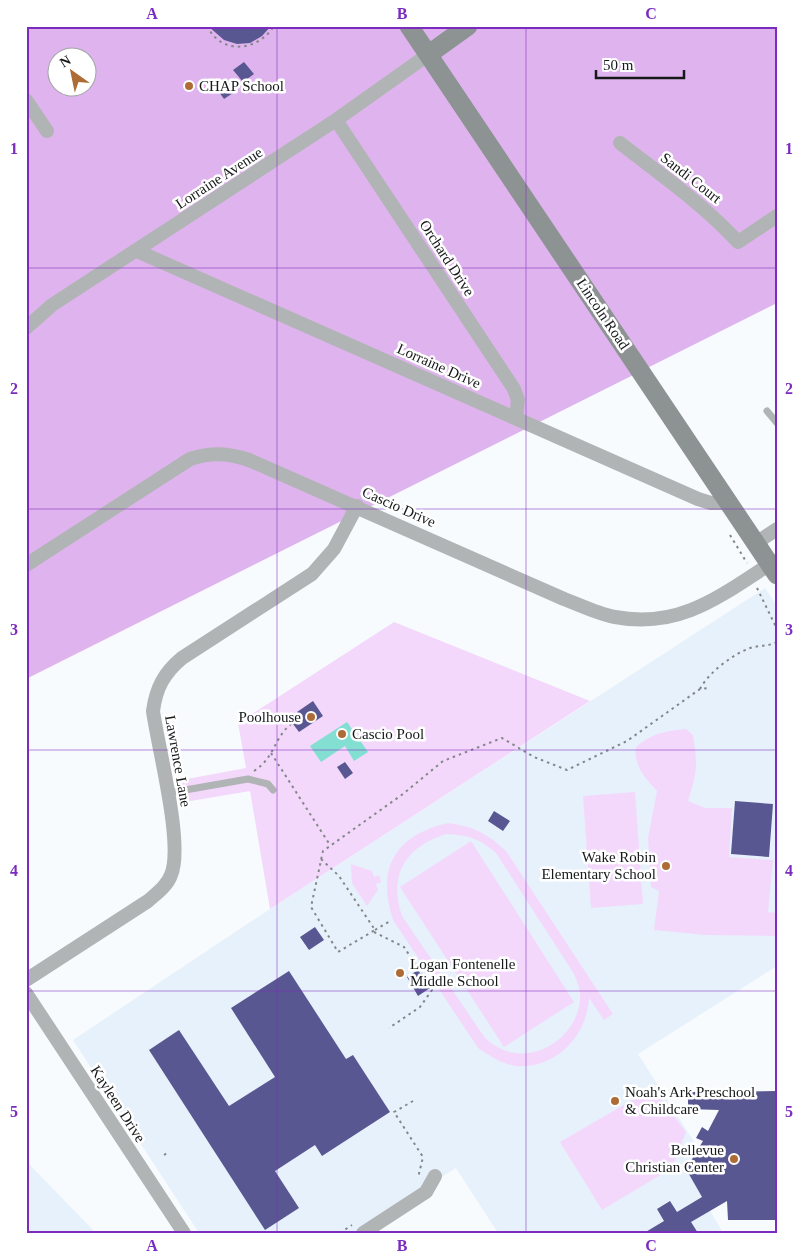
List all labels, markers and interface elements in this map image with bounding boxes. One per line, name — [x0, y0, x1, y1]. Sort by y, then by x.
text: A — [146, 5, 158, 22]
text: B — [397, 5, 408, 22]
text: C — [645, 5, 657, 22]
north arrow — [48, 48, 98, 98]
scale bar — [596, 48, 683, 80]
text: N — [57, 52, 74, 71]
text: 50 m — [603, 57, 634, 73]
place label: CHAP School — [199, 78, 284, 94]
marker: CHAP School — [183, 80, 195, 92]
text: 1 — [10, 140, 18, 157]
text: 1 — [785, 140, 793, 157]
street label: Lorraine Avenue — [173, 144, 266, 212]
street label: Sandi Court — [658, 150, 725, 207]
street label: Orchard Drive — [417, 217, 478, 299]
street label: Lincoln Road — [573, 276, 633, 353]
street label: Lorraine Drive — [395, 340, 483, 392]
text: 2 — [10, 380, 18, 397]
text: 2 — [785, 380, 793, 397]
street label: Cascio Drive — [360, 484, 439, 530]
text: 3 — [10, 621, 18, 638]
text: 3 — [785, 621, 793, 638]
place label: Poolhouse — [238, 709, 301, 725]
marker: Poolhouse — [305, 711, 317, 723]
street label: Lawrence Lane — [162, 714, 194, 808]
place label: Cascio Pool — [352, 726, 424, 742]
marker: Cascio Pool — [336, 728, 348, 740]
place label: Wake Robin Elementary School — [541, 849, 656, 882]
marker: Wake Robin Elementary School — [660, 860, 672, 872]
text: 4 — [10, 862, 18, 879]
text: 4 — [785, 862, 793, 879]
place label: Logan Fontenelle Middle School — [410, 956, 516, 989]
marker: Logan Fontenelle Middle School — [394, 967, 406, 979]
street label: Kayleen Drive — [87, 1063, 149, 1145]
place label: Noah's Ark Preschool & Childcare — [625, 1084, 755, 1117]
marker: Noah's Ark Preschool & Childcare — [609, 1095, 621, 1107]
text: 5 — [10, 1103, 18, 1120]
text: 5 — [785, 1103, 793, 1120]
place label: Bellevue Christian Center — [625, 1142, 724, 1175]
marker: Bellevue Christian Center — [728, 1153, 740, 1165]
text: A — [146, 1237, 158, 1254]
text: B — [397, 1237, 408, 1254]
text: C — [645, 1237, 657, 1254]

